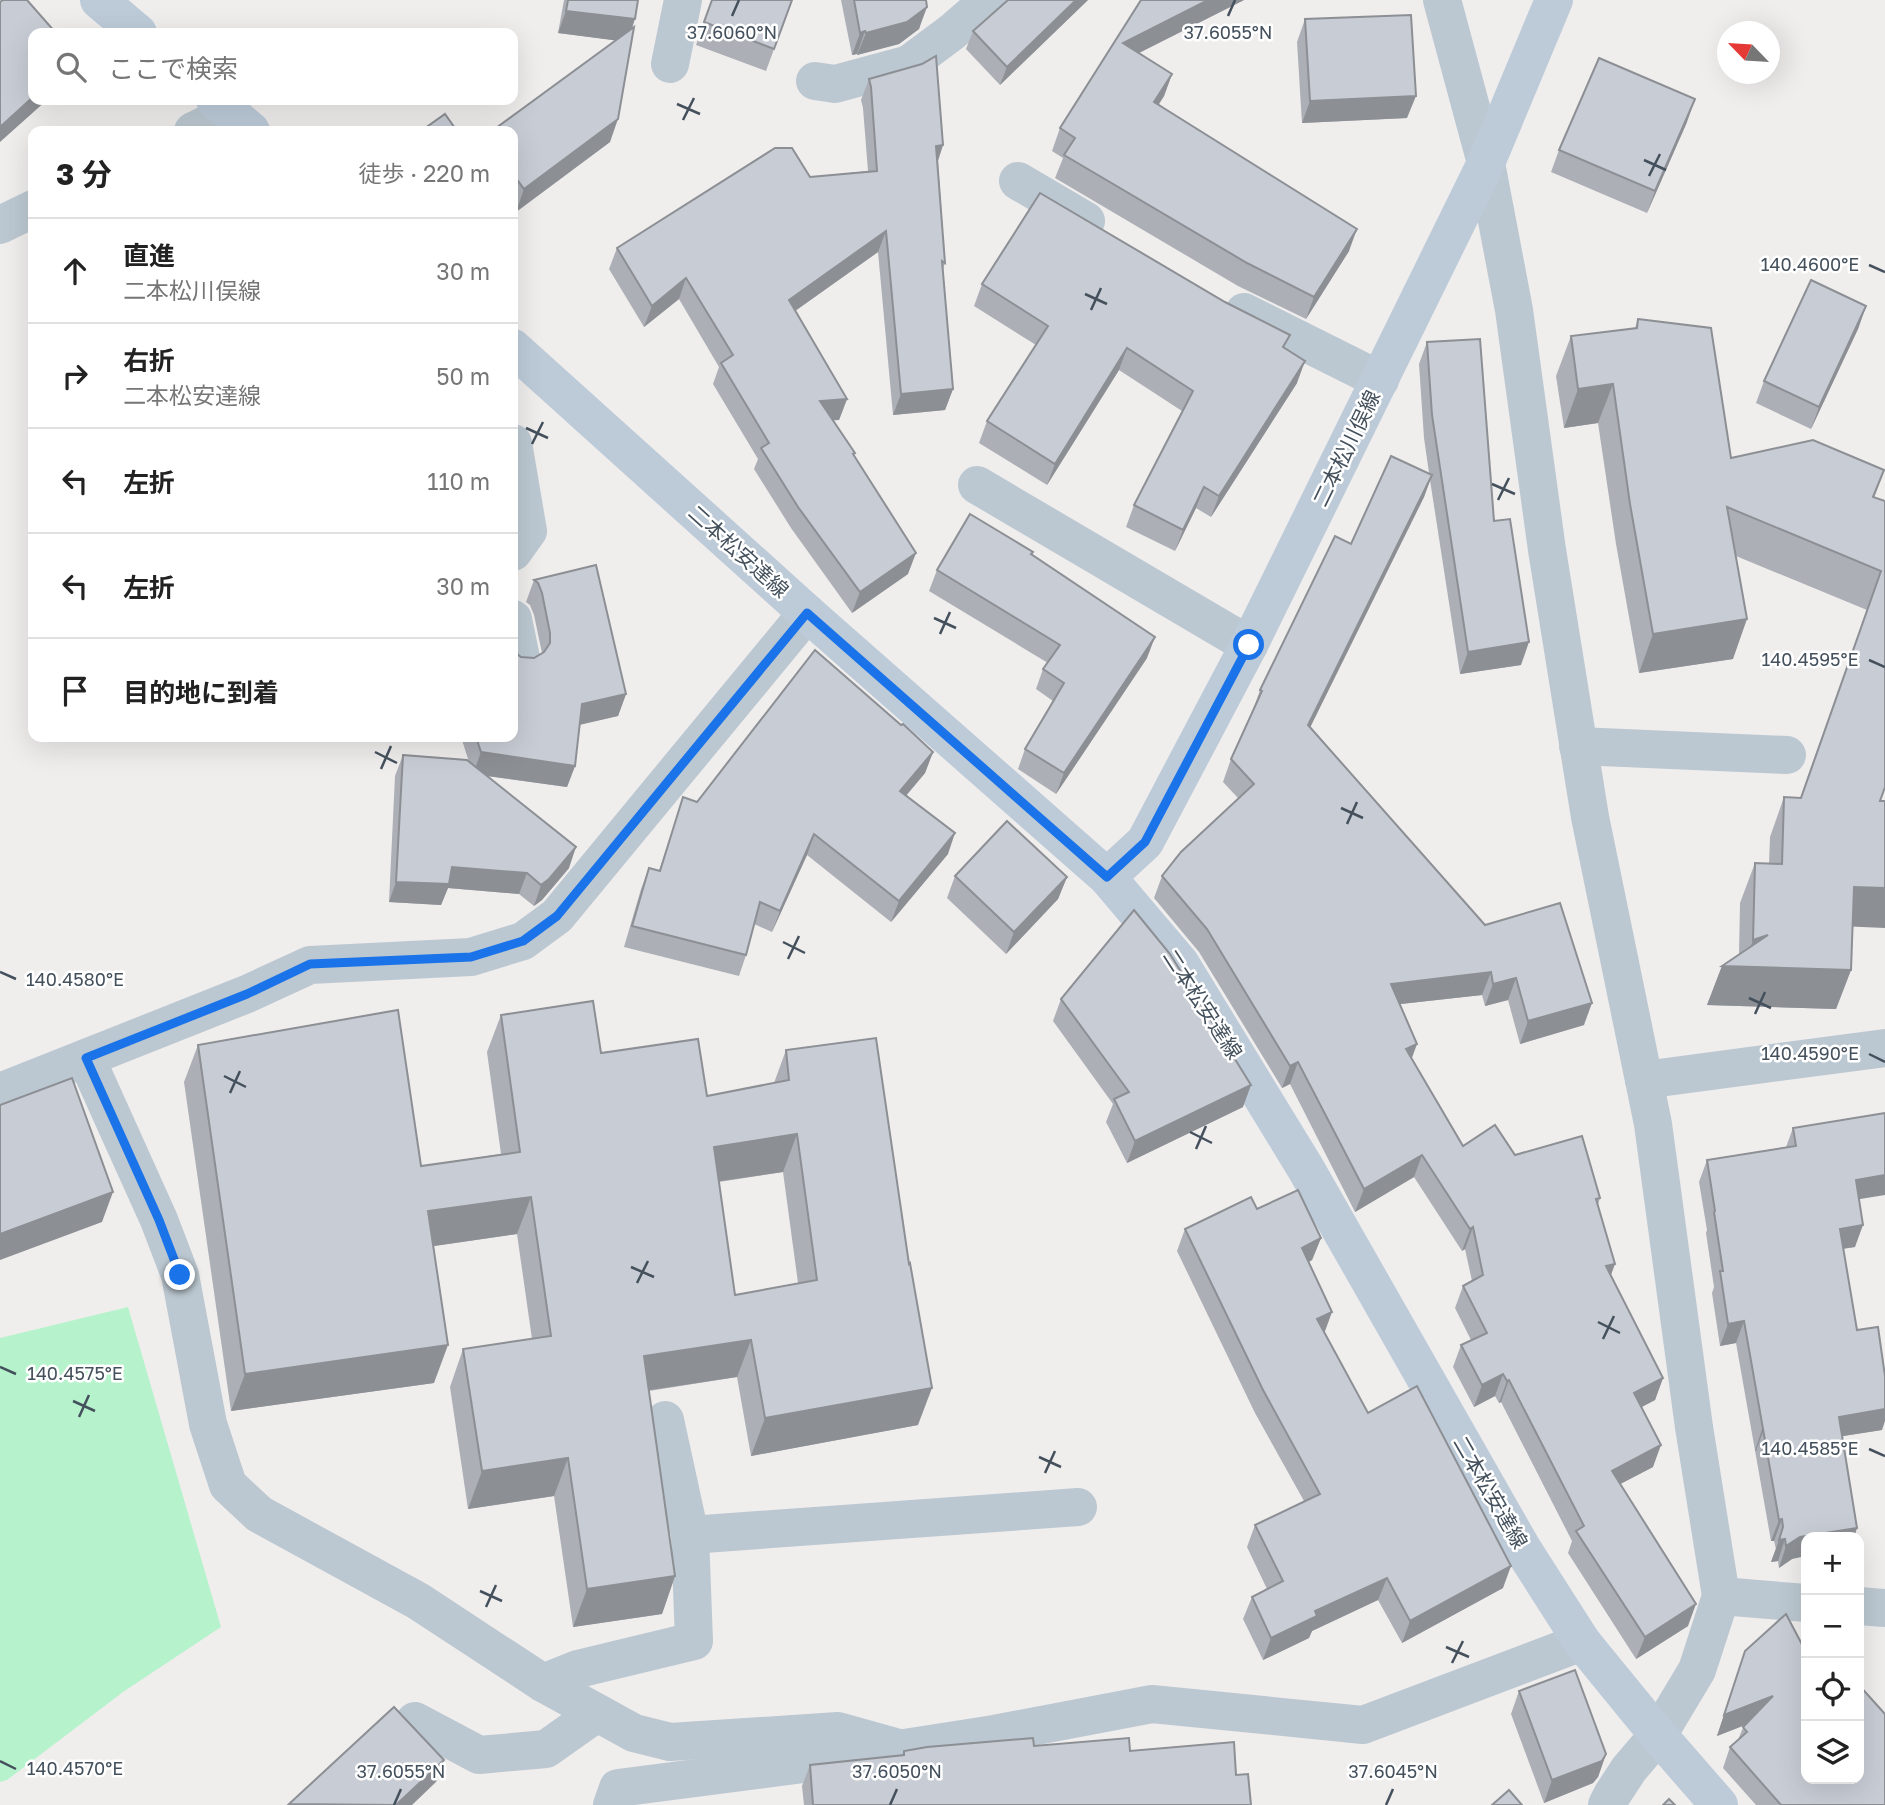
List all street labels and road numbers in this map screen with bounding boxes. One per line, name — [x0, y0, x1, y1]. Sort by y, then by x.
street label: 二本松川俣線 — [1307, 386, 1385, 510]
street label: 二本松安達線 — [683, 499, 795, 603]
street label: 二本松安達線 — [1158, 944, 1248, 1064]
street label: 二本松安達線 — [1448, 1431, 1534, 1553]

